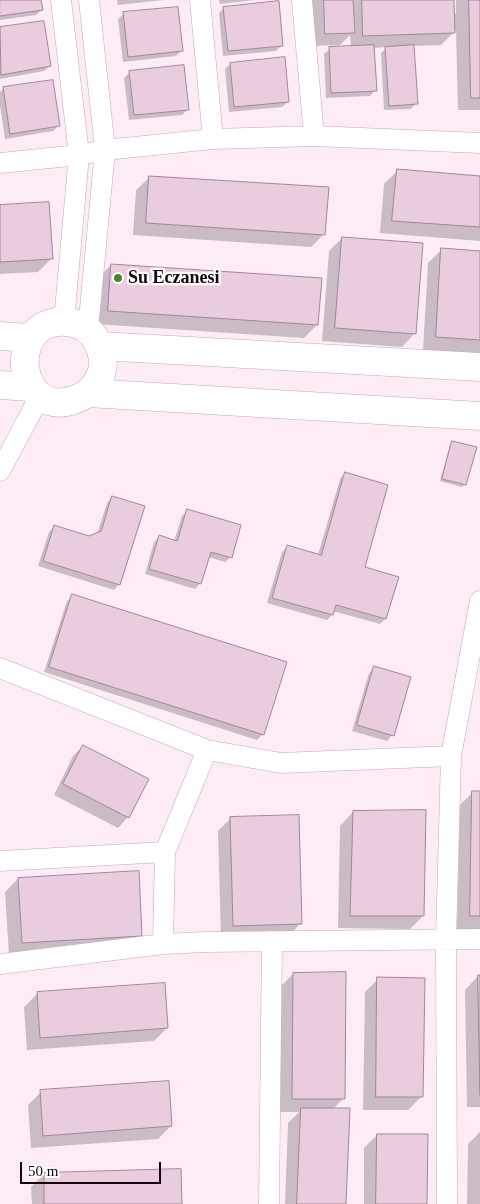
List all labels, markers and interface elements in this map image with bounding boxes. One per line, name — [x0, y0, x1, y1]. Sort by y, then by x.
place label: Su Eczanesi — [128, 267, 220, 289]
marker: Su Eczanesi — [112, 272, 124, 284]
scale bar — [22, 1152, 164, 1184]
text: 50 m — [28, 1163, 58, 1179]

